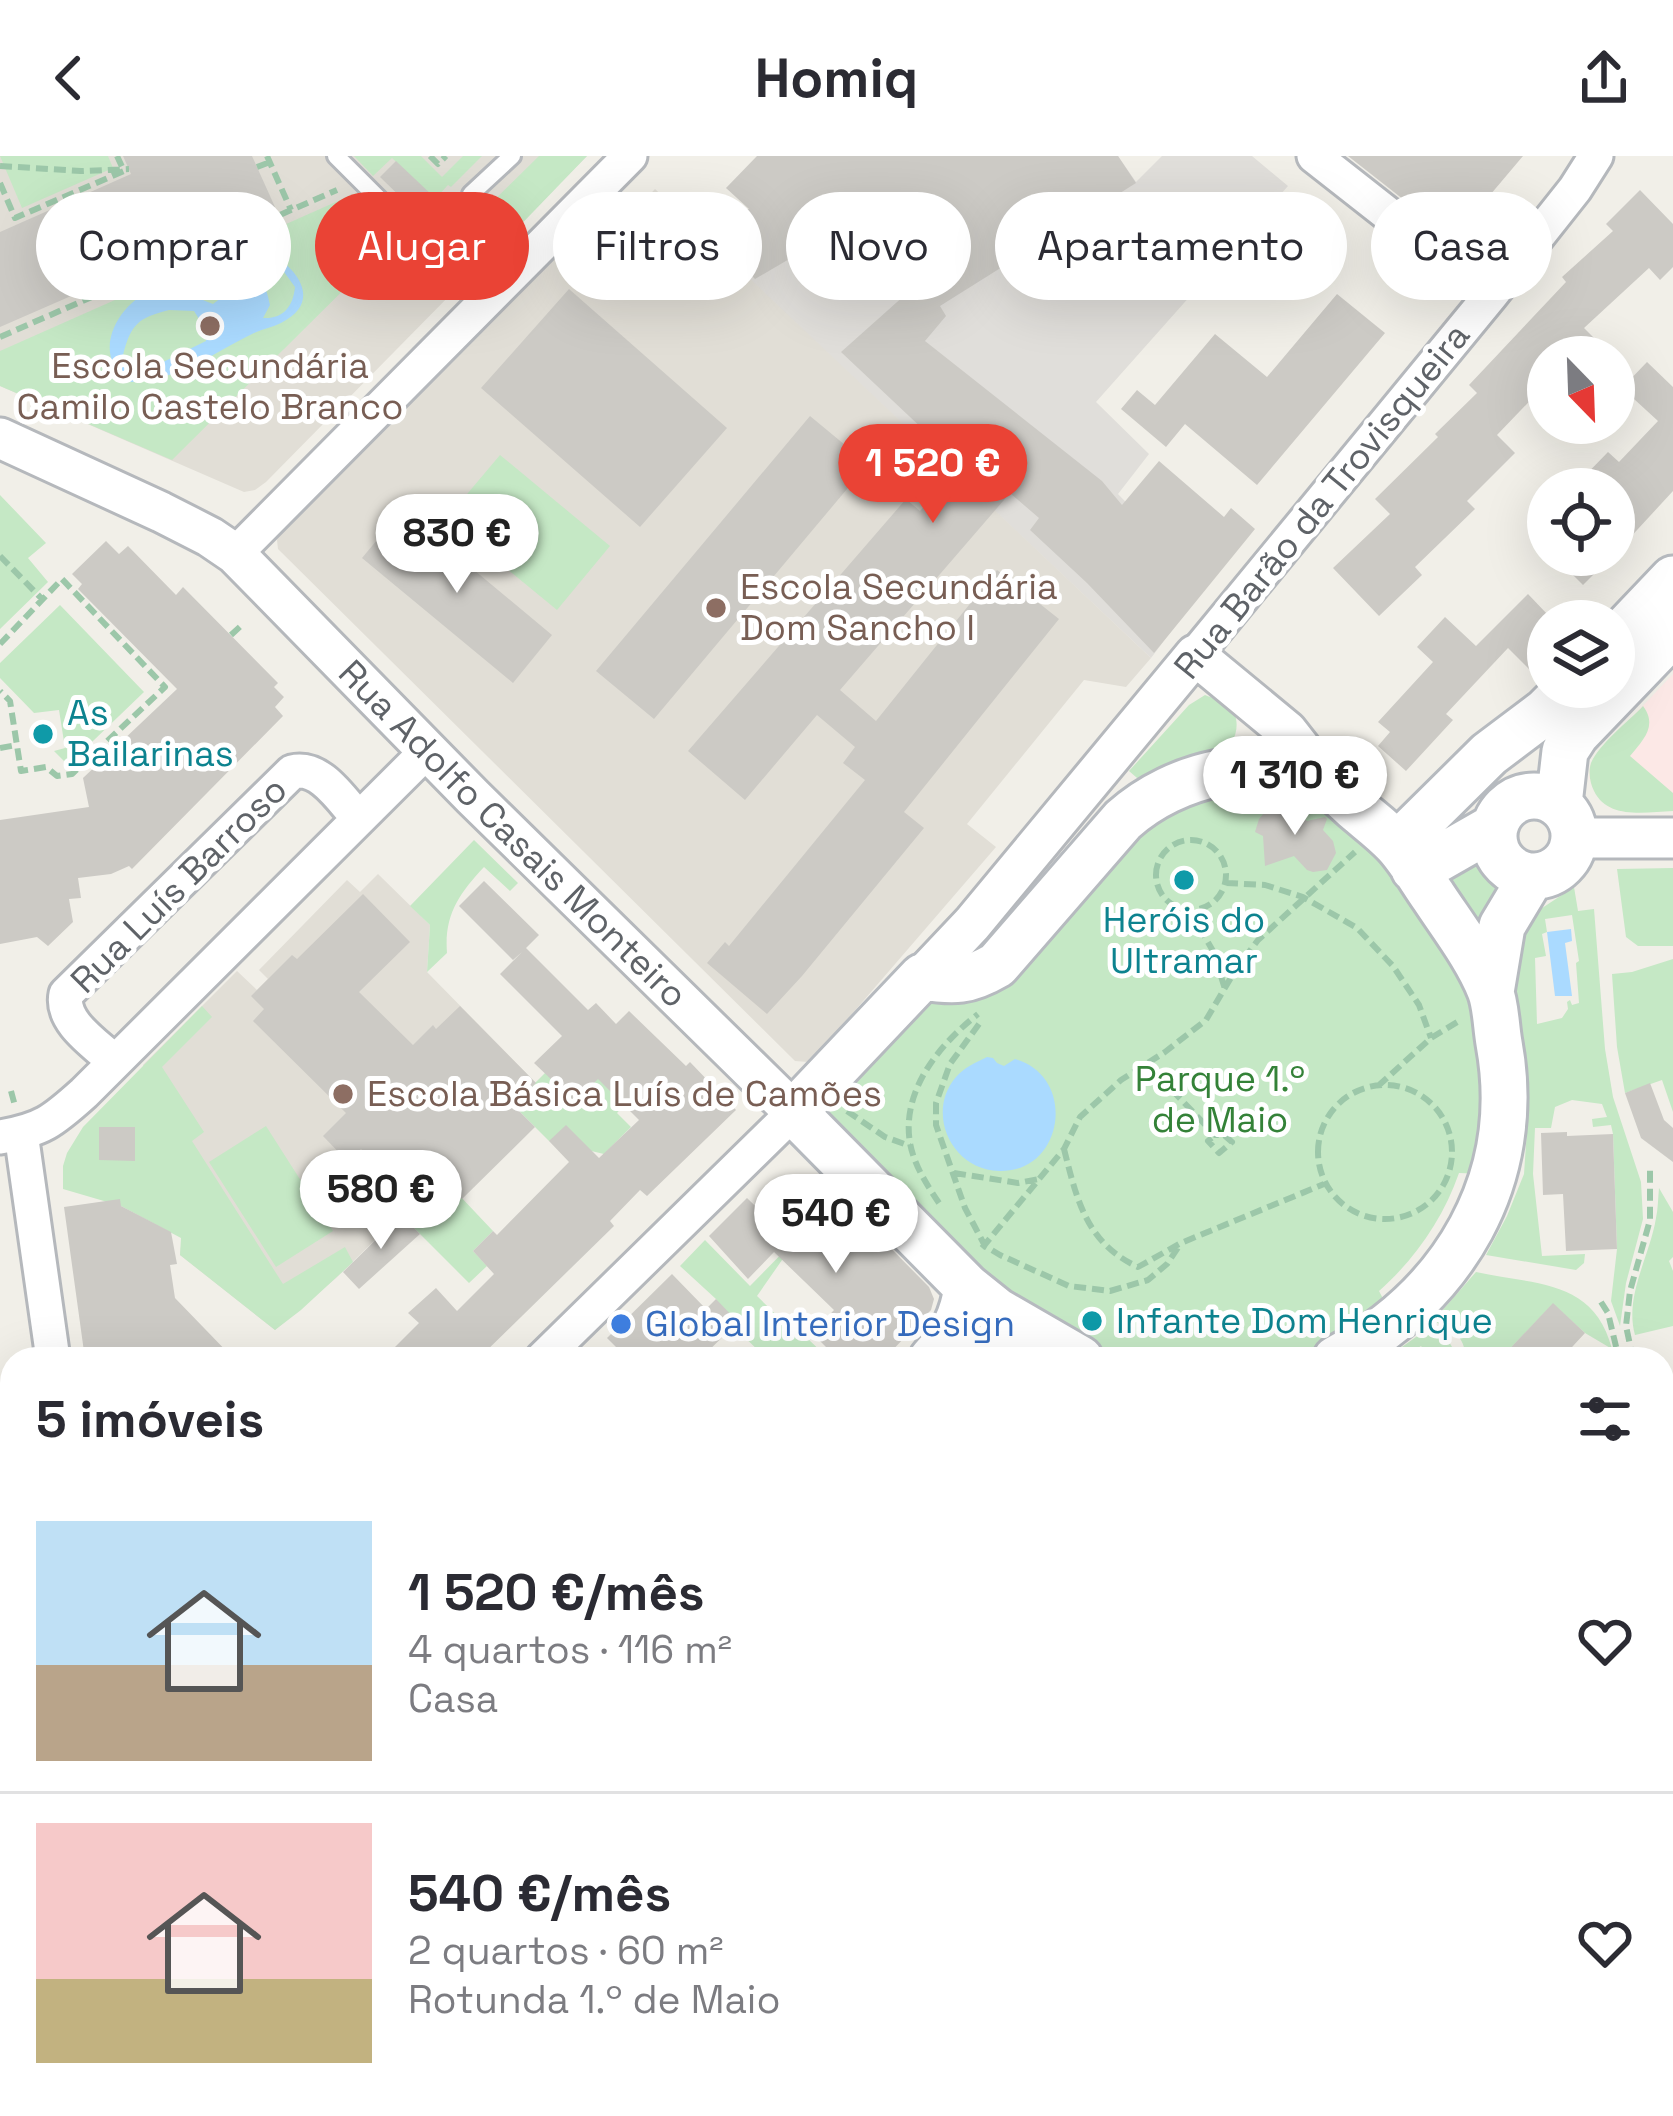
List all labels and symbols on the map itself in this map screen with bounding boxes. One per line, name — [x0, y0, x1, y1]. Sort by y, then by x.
marker: Escola Secundária Camilo Castelo Branco — [197, 313, 223, 339]
street label: Rua Barão da Trovisqueira — [1164, 314, 1480, 688]
north arrow — [1527, 336, 1635, 444]
place label: Escola Secundária Camilo Castelo Branco — [17, 343, 404, 430]
pin: 1 520 € — [822, 424, 1044, 526]
pin: 830 € — [373, 494, 541, 596]
place label: Escola Secundária Dom Sancho I — [740, 564, 1058, 651]
marker: Escola Secundária Dom Sancho I — [703, 595, 729, 621]
street label: Rua Adolfo Casais Monteiro — [329, 650, 697, 1018]
place label: As Bailarinas — [67, 690, 234, 777]
marker: As Bailarinas — [30, 721, 56, 747]
pin: 1 310 € — [1184, 736, 1406, 838]
street label: Rua Luís Barroso — [61, 767, 297, 1003]
marker: Heróis do Ultramar — [1171, 867, 1197, 893]
place label: Heróis do Ultramar — [1103, 897, 1265, 984]
park label: Parque 1.º de Maio — [1135, 1056, 1305, 1143]
place label: Escola Básica Luís de Camões — [367, 1071, 882, 1117]
marker: Escola Básica Luís de Camões — [330, 1081, 356, 1107]
pin: 580 € — [297, 1150, 465, 1252]
pin: 540 € — [752, 1174, 920, 1276]
place label: Infante Dom Henrique — [1116, 1298, 1493, 1344]
place label: Global Interior Design — [645, 1301, 1015, 1347]
marker: Infante Dom Henrique — [1079, 1308, 1105, 1334]
marker: Global Interior Design — [608, 1311, 634, 1337]

